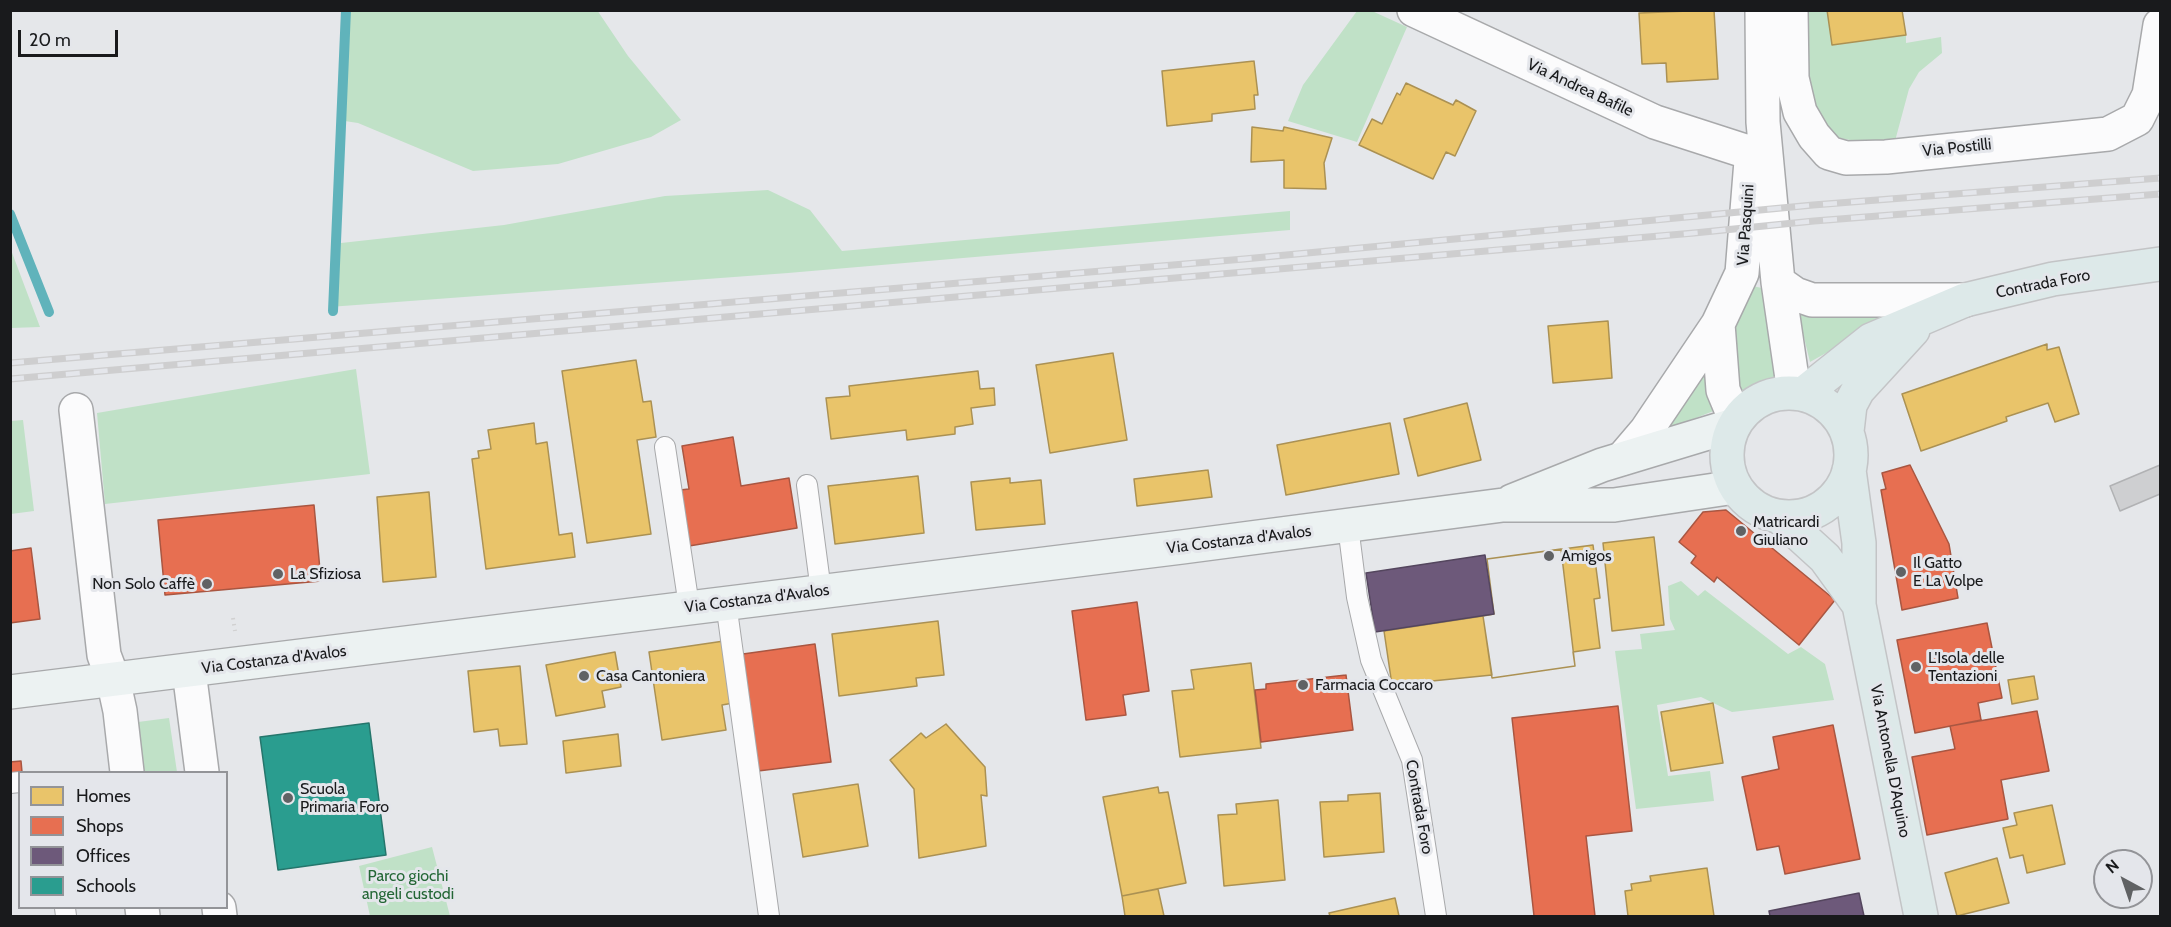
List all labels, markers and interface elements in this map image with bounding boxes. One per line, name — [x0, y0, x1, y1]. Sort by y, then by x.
scale bar — [21, 18, 122, 56]
text: 20 m — [29, 29, 71, 51]
street label: Via Andrea Bafile — [1524, 55, 1636, 121]
street label: Via Postilli — [1922, 135, 1992, 161]
street label: Via Pasquini — [1734, 184, 1758, 266]
street label: Contrada Foro — [1994, 265, 2092, 303]
place label: Matricardi Giuliano — [1753, 512, 1819, 550]
street label: Via Costanza d'Avalos — [1165, 522, 1313, 558]
marker: Matricardi Giuliano — [1734, 524, 1748, 538]
place label: Amigos — [1561, 546, 1612, 566]
marker: Amigos — [1542, 549, 1556, 563]
place label: Il Gatto E La Volpe — [1913, 553, 1983, 591]
place label: La Sfiziosa — [290, 564, 361, 584]
marker: Il Gatto E La Volpe — [1894, 565, 1908, 579]
marker: La Sfiziosa — [271, 567, 285, 581]
place label: Non Solo Caffè — [92, 574, 195, 594]
marker: Non Solo Caffè — [200, 577, 214, 591]
street label: Via Costanza d'Avalos — [683, 581, 831, 617]
street label: Via Costanza d'Avalos — [200, 642, 348, 678]
place label: L'Isola delle Tentazioni — [1928, 648, 2004, 686]
marker: L'Isola delle Tentazioni — [1909, 660, 1923, 674]
place label: Casa Cantoniera — [596, 666, 705, 686]
marker: Casa Cantoniera — [577, 669, 591, 683]
place label: Farmacia Coccaro — [1315, 675, 1433, 695]
marker: Farmacia Coccaro — [1296, 678, 1310, 692]
street label: Via Antonella D'Aquino — [1866, 683, 1914, 839]
street label: Contrada Foro — [1401, 758, 1437, 856]
legend — [18, 771, 228, 909]
place label: Scuola Primaria Foro — [300, 779, 389, 817]
text: Homes — [76, 785, 131, 807]
marker: Scuola Primaria Foro — [281, 791, 295, 805]
text: Shops — [76, 815, 124, 837]
text: Offices — [76, 845, 130, 867]
north arrow — [2093, 849, 2153, 909]
text: N — [2102, 855, 2123, 877]
park label: Parco giochi angeli custodi — [362, 866, 454, 904]
text: Schools — [76, 875, 136, 897]

